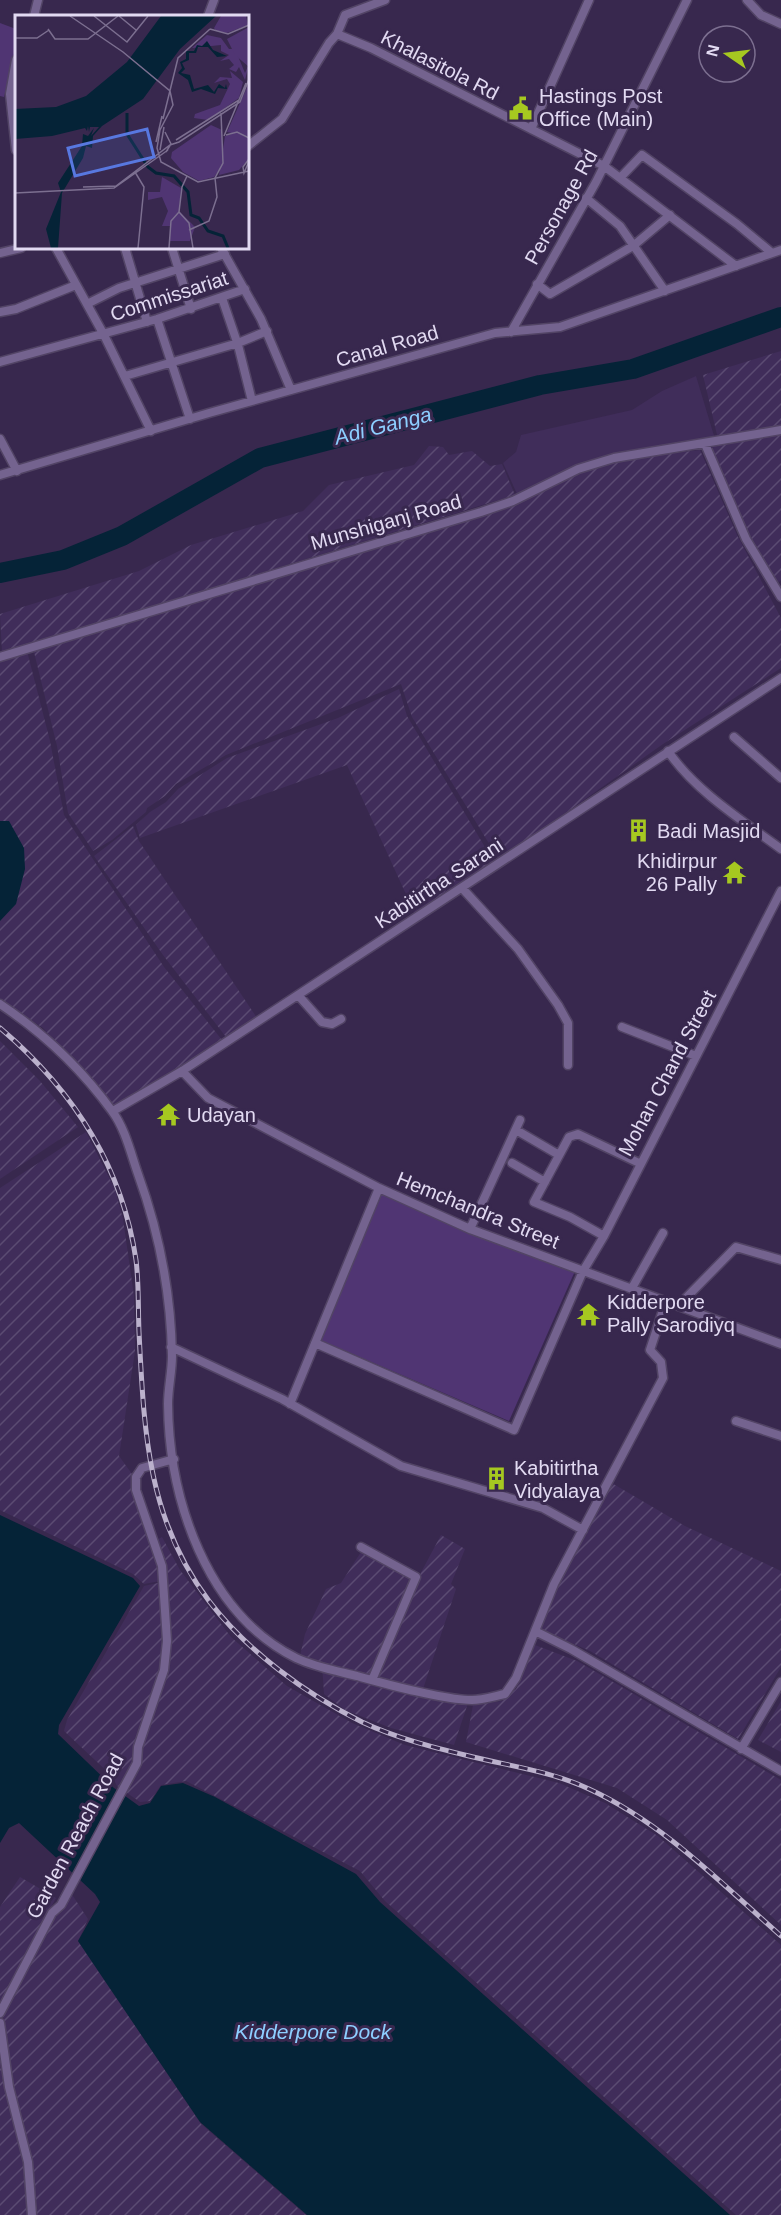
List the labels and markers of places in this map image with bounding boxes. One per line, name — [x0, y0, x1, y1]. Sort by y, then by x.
place label: Hastings Post Office (Main) — [539, 85, 663, 130]
public building icon: Hastings Post Office (Main) — [508, 95, 534, 121]
building icon: Badi Masjid — [626, 818, 652, 844]
place label: Badi Masjid — [657, 820, 760, 842]
place label: Khidirpur 26 Pally — [637, 850, 717, 895]
temple icon: Khidirpur 26 Pally — [722, 859, 748, 885]
temple icon: Udayan — [156, 1102, 182, 1128]
place label: Udayan — [187, 1104, 256, 1126]
place label: Kidderpore Pally Sarodiyq — [607, 1291, 735, 1336]
temple icon: Kidderpore Pally Sarodiyq — [576, 1301, 602, 1327]
place label: Kabitirtha Vidyalaya — [514, 1457, 601, 1502]
building icon: Kabitirtha Vidyalaya — [483, 1466, 509, 1492]

